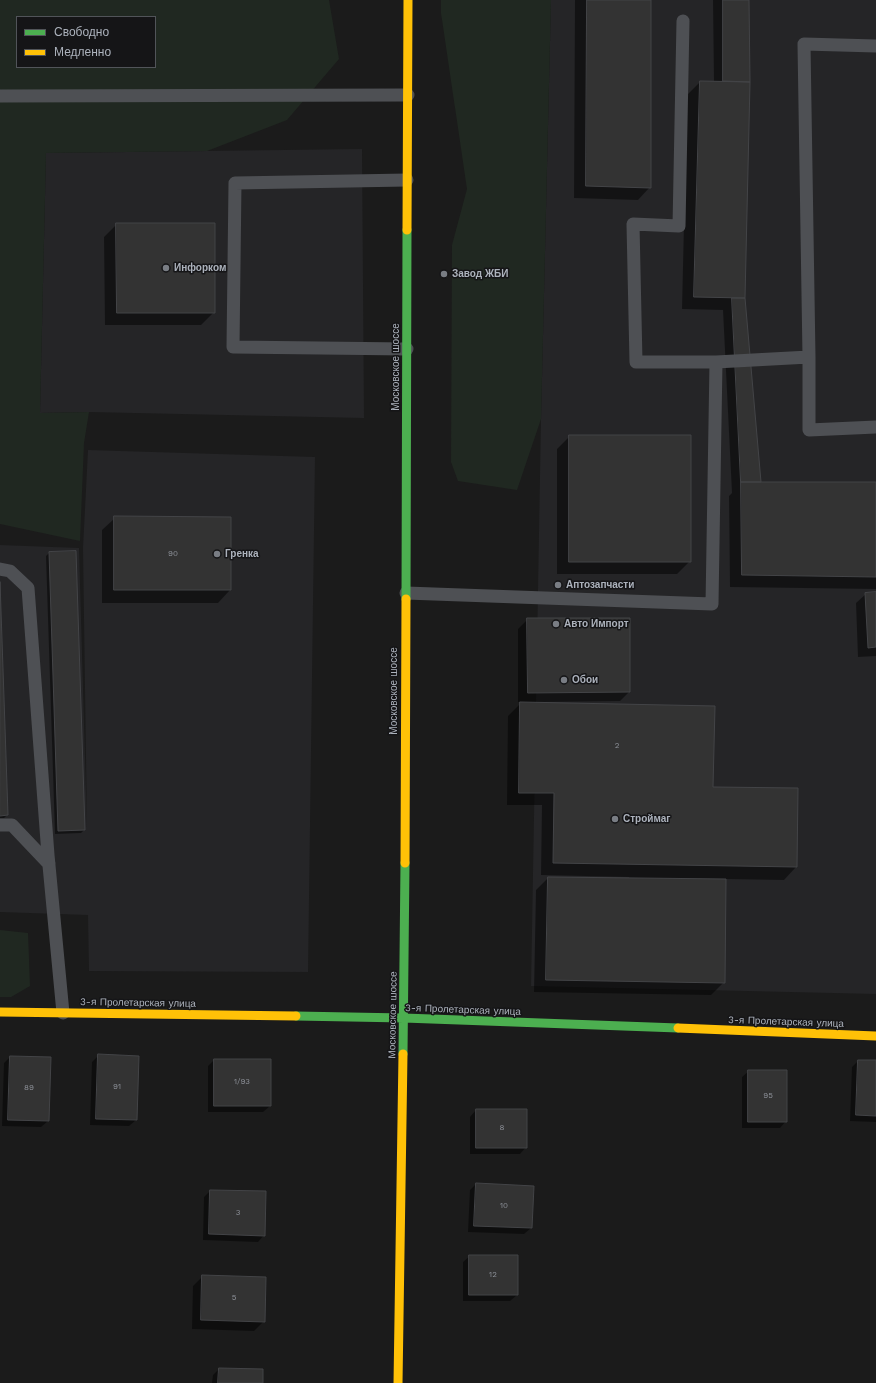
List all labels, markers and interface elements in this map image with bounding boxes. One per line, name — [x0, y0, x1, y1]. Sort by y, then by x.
legend — [16, 16, 156, 68]
text: Свободно — [54, 25, 109, 39]
text: Медленно — [54, 45, 111, 59]
place label: Инфорком — [174, 262, 226, 274]
marker: Инфорком — [161, 263, 171, 273]
place label: Завод ЖБИ — [452, 268, 508, 280]
marker: Завод ЖБИ — [439, 269, 449, 279]
street label: Московское шоссе — [390, 323, 402, 411]
place label: Гренка — [225, 548, 259, 560]
house number: 90 — [168, 549, 178, 559]
marker: Гренка — [212, 549, 222, 559]
place label: Аптозапчасти — [566, 579, 634, 591]
marker: Аптозапчасти — [553, 580, 563, 590]
place label: Авто Импорт — [564, 618, 629, 630]
marker: Авто Импорт — [551, 619, 561, 629]
street label: Московское шоссе — [388, 647, 400, 735]
place label: Обои — [572, 674, 598, 686]
marker: Обои — [559, 675, 569, 685]
house number: 2 — [615, 741, 619, 751]
place label: Строймаг — [623, 813, 670, 825]
marker: Строймаг — [610, 814, 620, 824]
street label: Московское шоссе — [386, 971, 400, 1059]
street label: 3-я Пролетарская улица — [80, 996, 196, 1010]
street label: 3-я Пролетарская улица — [405, 1002, 521, 1018]
street label: 3-я Пролетарская улица — [728, 1014, 844, 1030]
house number: 1/93 — [234, 1077, 250, 1087]
house number: 91 — [113, 1082, 121, 1092]
house number: 89 — [24, 1083, 34, 1093]
house number: 95 — [763, 1091, 773, 1101]
house number: 8 — [500, 1123, 504, 1133]
house number: 10 — [500, 1201, 508, 1211]
house number: 3 — [236, 1208, 240, 1218]
house number: 12 — [489, 1270, 497, 1280]
house number: 5 — [232, 1293, 236, 1303]

